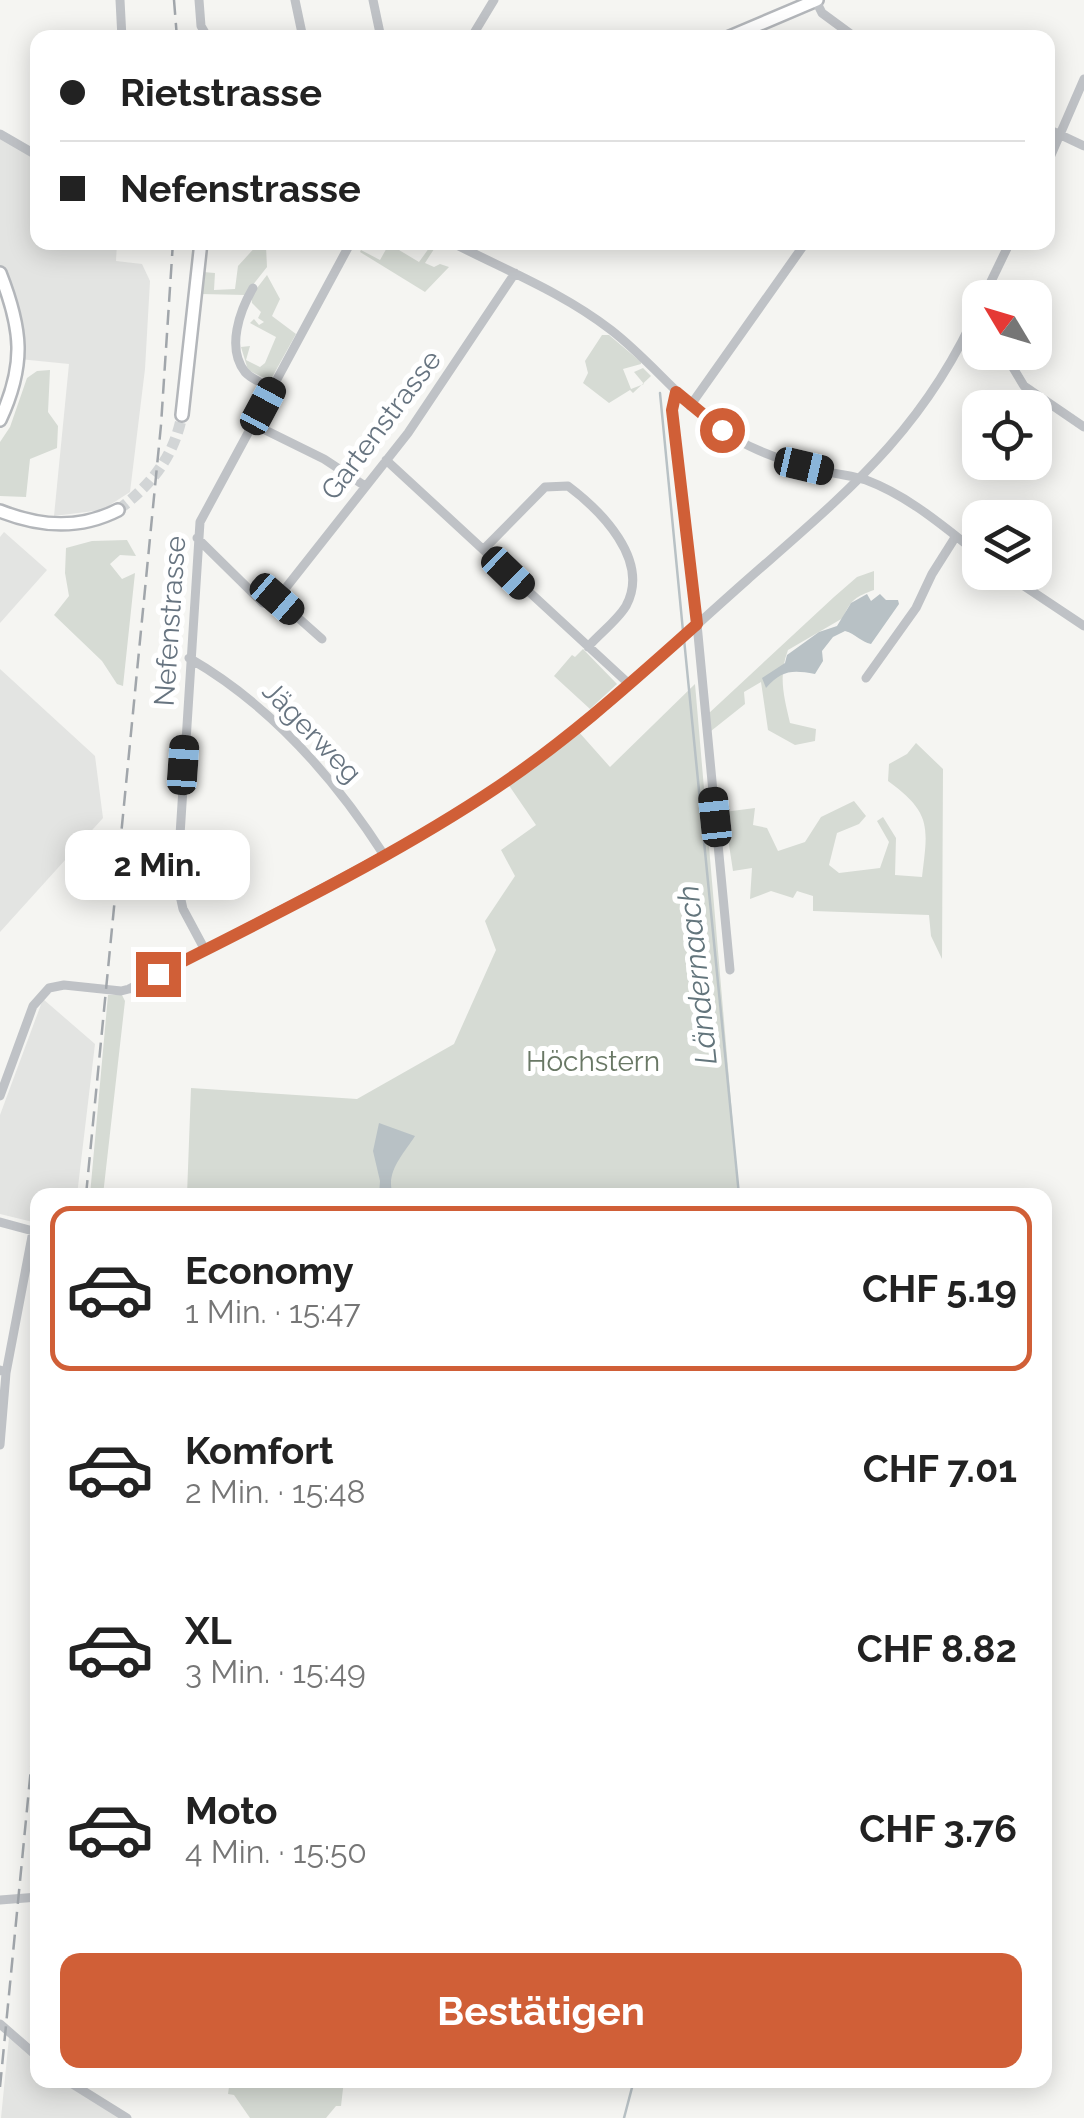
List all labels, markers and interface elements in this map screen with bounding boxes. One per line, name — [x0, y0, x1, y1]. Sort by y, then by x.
text: Rietstrasse — [120, 70, 322, 115]
text: Nefenstrasse — [120, 166, 361, 211]
north arrow — [962, 280, 1052, 370]
map controls — [962, 280, 1052, 590]
street label: Gartenstrasse — [314, 344, 448, 506]
car — [236, 372, 290, 440]
button: locate — [962, 390, 1052, 480]
route start — [700, 408, 745, 453]
car — [771, 445, 837, 487]
button: layers — [962, 500, 1052, 590]
street label: Nefenstrasse — [148, 535, 192, 707]
car — [476, 541, 540, 605]
car — [245, 568, 309, 630]
street label: Jägerweg — [256, 674, 368, 790]
car — [166, 734, 200, 796]
car — [697, 786, 733, 848]
callout: 2 Min. — [66, 829, 250, 899]
text: 2 Min. — [113, 846, 202, 883]
water label: Ländernaach — [670, 884, 724, 1066]
route end — [136, 952, 181, 997]
park label: Höchstern — [526, 1045, 660, 1078]
icon: car — [65, 1244, 155, 1334]
text: Economy — [185, 1248, 354, 1293]
text: CHF 5.19 — [862, 1266, 1017, 1311]
text: 1 Min. · 15:47 — [185, 1293, 361, 1330]
icon: car — [65, 1424, 155, 1514]
text: Komfort — [185, 1428, 334, 1473]
text: CHF 7.01 — [863, 1446, 1017, 1491]
text: 2 Min. · 15:48 — [185, 1473, 366, 1510]
icon: car — [65, 1604, 155, 1694]
text: XL — [185, 1608, 232, 1653]
text: CHF 8.82 — [857, 1626, 1017, 1671]
text: 3 Min. · 15:49 — [185, 1653, 366, 1690]
icon: car — [65, 1784, 155, 1874]
text: Moto — [185, 1788, 278, 1833]
text: CHF 3.76 — [859, 1806, 1017, 1851]
text: 4 Min. · 15:50 — [185, 1833, 367, 1870]
button: Bestätigen — [60, 1953, 1022, 2068]

